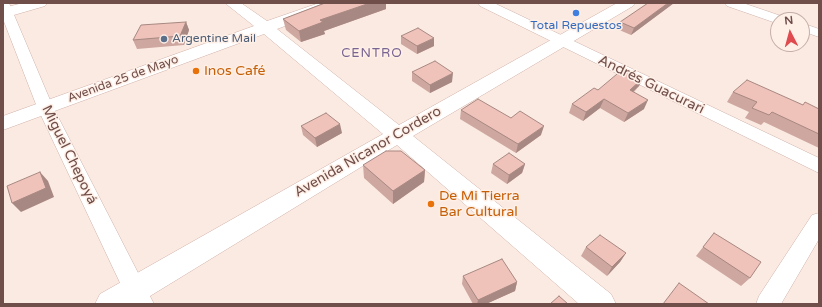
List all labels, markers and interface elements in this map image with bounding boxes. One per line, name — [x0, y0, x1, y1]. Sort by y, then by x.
marker: Total Repuestos — [571, 8, 581, 18]
north arrow — [770, 12, 810, 52]
text: N — [784, 14, 794, 27]
place label: Total Repuestos — [530, 19, 622, 33]
place label: Argentine Mail — [172, 32, 256, 46]
marker: Argentine Mail — [159, 34, 169, 44]
district label: CENTRO — [341, 46, 403, 62]
street label: Avenida 25 de Mayo — [66, 52, 180, 106]
street label: Andrés Guacurari — [595, 52, 707, 118]
place label: Inos Café — [204, 63, 266, 79]
marker: Inos Café — [191, 66, 201, 76]
street label: Miguel Chepoyá — [38, 103, 100, 207]
street label: Avenida Nicanor Cordero — [291, 103, 445, 201]
place label: De Mi Tierra Bar Cultural — [439, 188, 520, 220]
marker: De Mi Tierra Bar Cultural — [426, 199, 436, 209]

